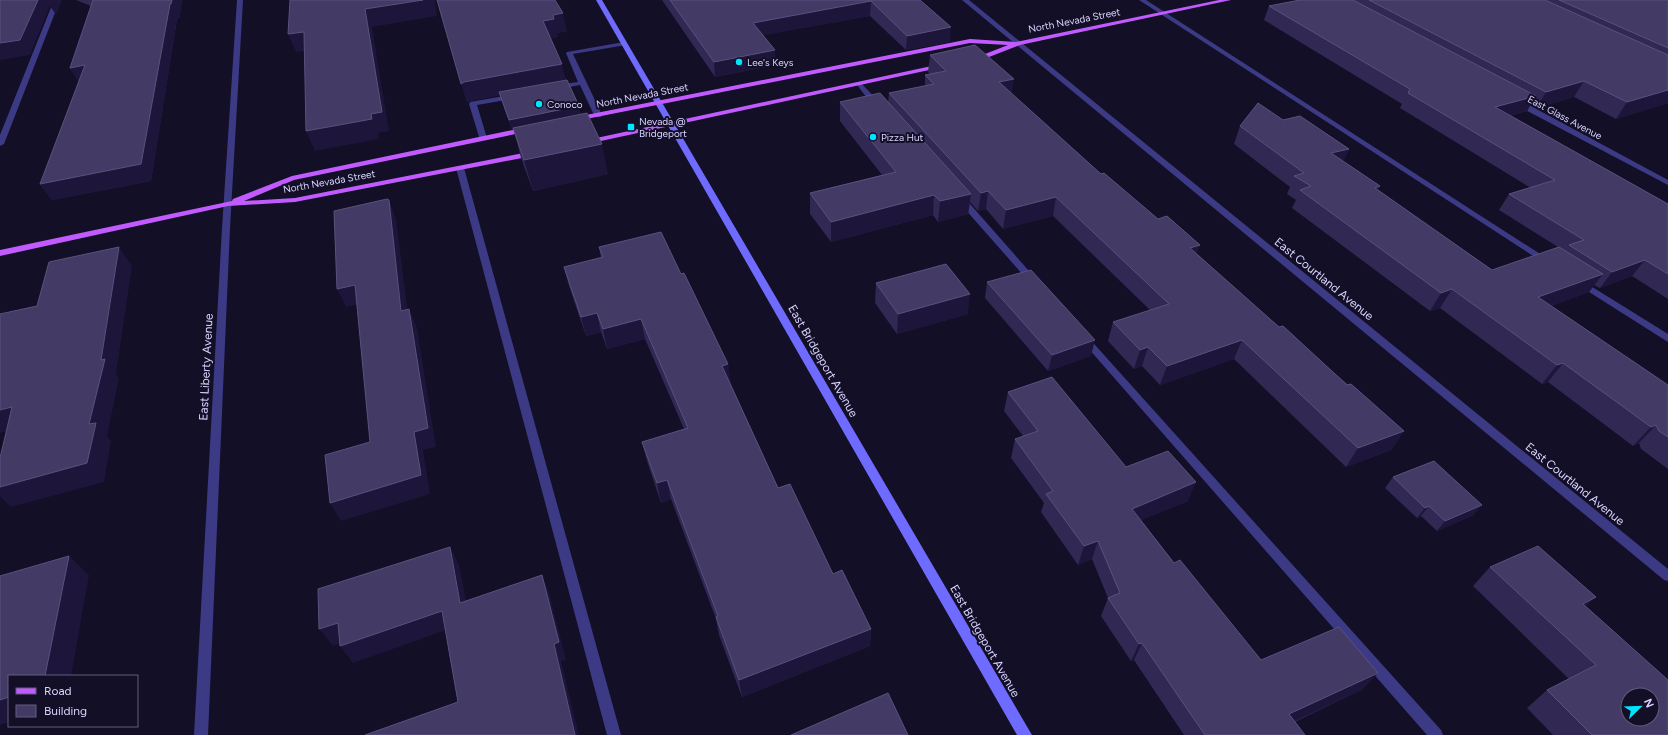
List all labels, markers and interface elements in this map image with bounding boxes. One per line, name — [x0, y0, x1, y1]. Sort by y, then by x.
street label: North Nevada Street — [1027, 5, 1121, 36]
place label: Lee's Keys — [747, 56, 794, 69]
marker: Lee's Keys — [734, 57, 744, 67]
street label: North Nevada Street — [595, 80, 689, 111]
street label: East Glass Avenue — [1525, 92, 1605, 143]
place label: Conoco — [547, 98, 583, 111]
marker: Conoco — [534, 99, 544, 109]
place label: Nevada @ Bridgeport — [639, 115, 687, 140]
marker: Nevada @ Bridgeport — [626, 122, 636, 132]
place label: Pizza Hut — [881, 131, 924, 144]
marker: Pizza Hut — [868, 132, 878, 142]
street label: North Nevada Street — [282, 167, 376, 196]
street label: East Courtland Avenue — [1272, 235, 1377, 324]
street label: East Bridgeport Avenue — [785, 302, 861, 420]
street label: East Liberty Avenue — [196, 313, 216, 421]
street label: East Courtland Avenue — [1523, 440, 1628, 529]
street label: East Bridgeport Avenue — [947, 582, 1023, 700]
legend — [8, 675, 138, 727]
text: Road — [44, 684, 72, 698]
north arrow — [1620, 687, 1660, 727]
text: N — [1641, 697, 1656, 710]
text: Building — [44, 704, 87, 718]

